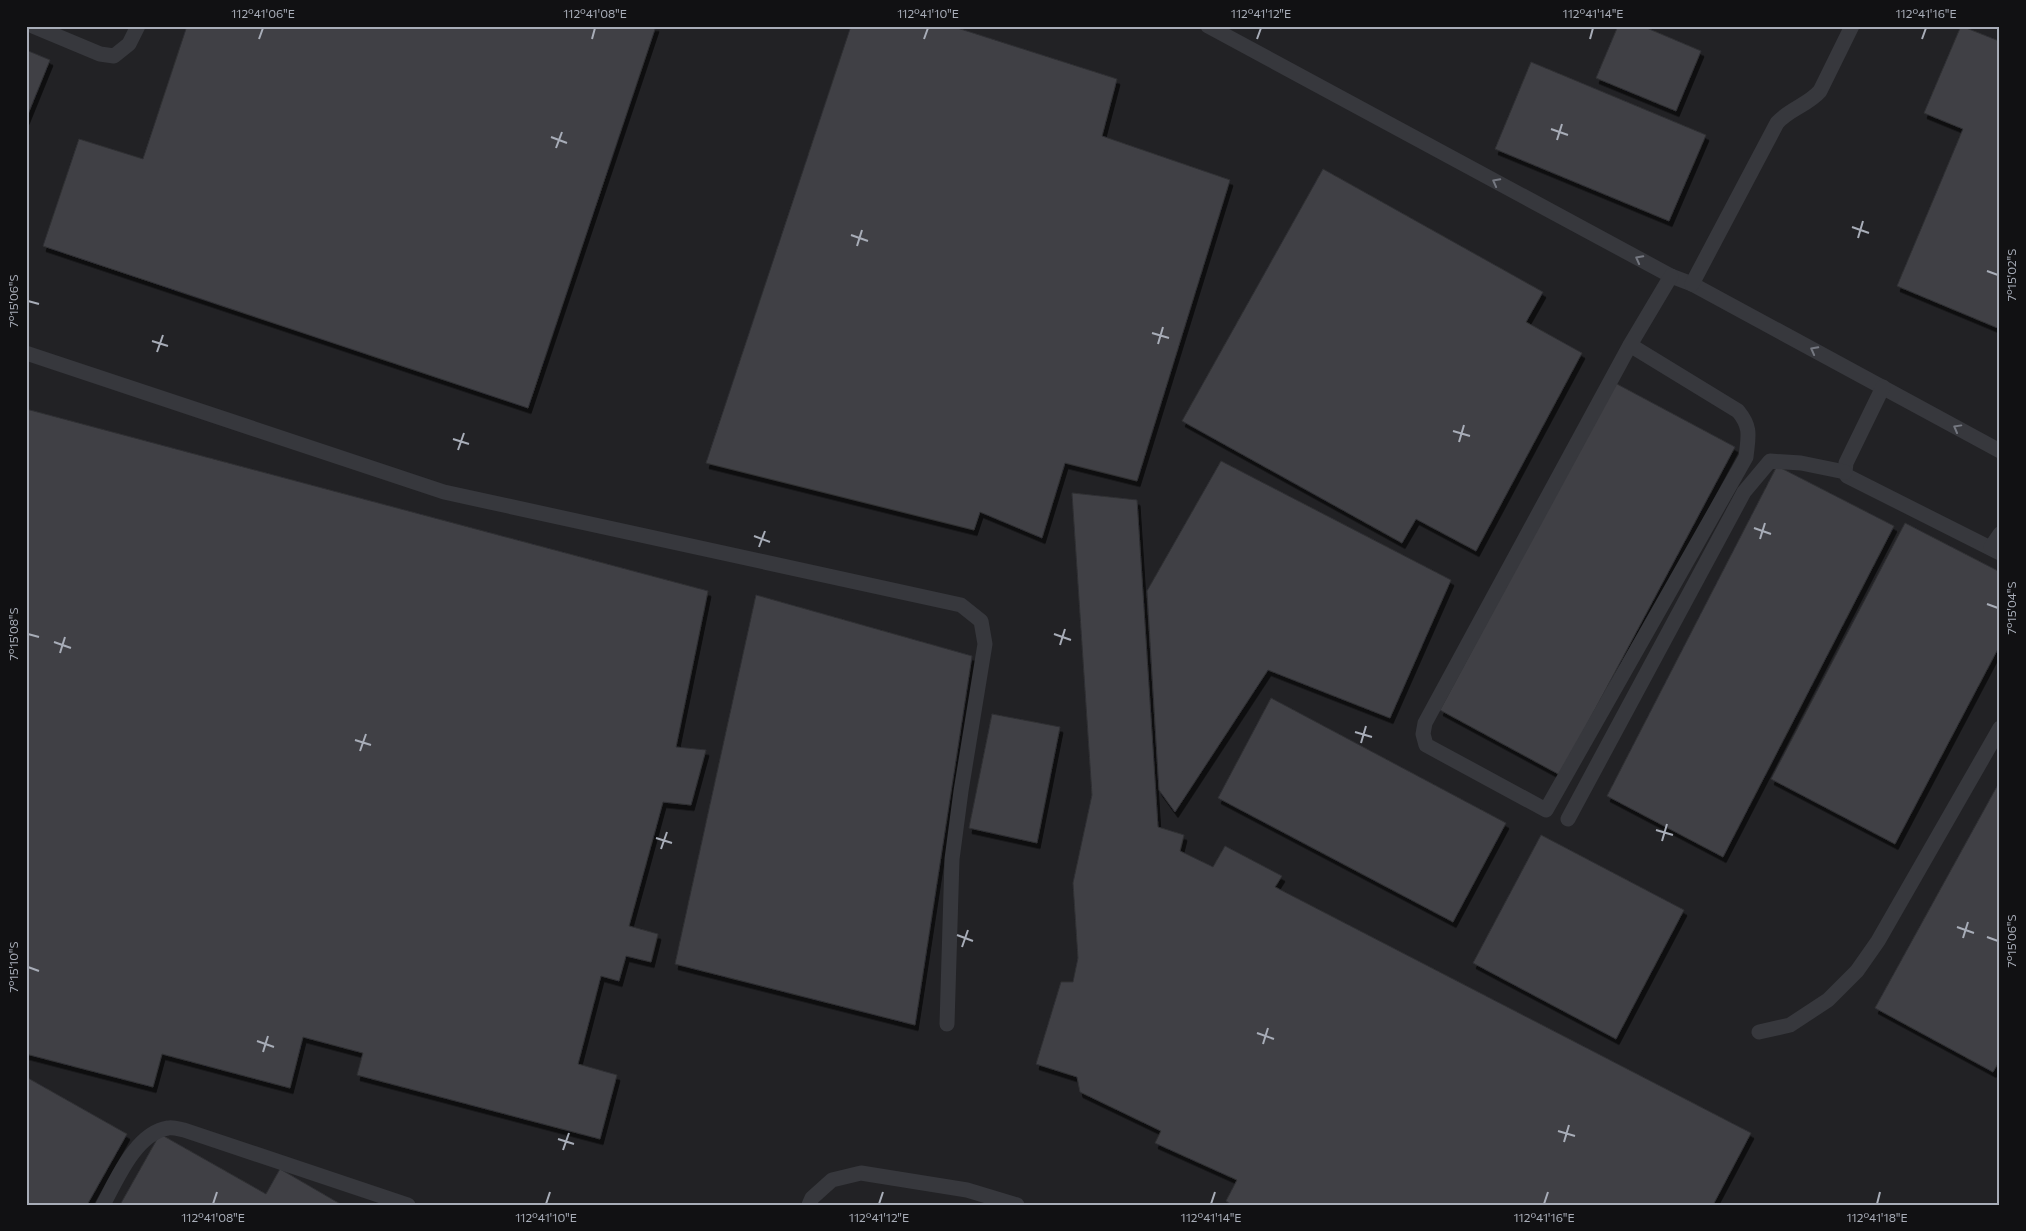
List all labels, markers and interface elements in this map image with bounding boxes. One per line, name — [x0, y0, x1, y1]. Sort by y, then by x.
text: 112°41'06"E — [231, 6, 295, 20]
text: 112°41'08"E — [563, 6, 627, 20]
text: 112°41'10"E — [897, 6, 959, 20]
text: 112°41'12"E — [1231, 6, 1291, 20]
text: 112°41'14"E — [1563, 6, 1623, 20]
text: 112°41'16"E — [1895, 6, 1957, 20]
one-way arrow — [1493, 178, 1502, 188]
text: 7°15'02"S — [2004, 249, 2018, 301]
one-way arrow — [1636, 255, 1645, 265]
text: 7°15'06"S — [6, 274, 20, 328]
one-way arrow — [1811, 346, 1820, 356]
one-way arrow — [1953, 424, 1962, 434]
text: 7°15'04"S — [2004, 581, 2018, 635]
text: 7°15'08"S — [6, 607, 20, 661]
text: 7°15'06"S — [2004, 914, 2018, 968]
text: 7°15'10"S — [6, 942, 20, 992]
text: 112°41'08"E — [181, 1210, 245, 1224]
text: 112°41'10"E — [515, 1210, 577, 1224]
text: 112°41'12"E — [849, 1210, 909, 1224]
text: 112°41'14"E — [1181, 1210, 1241, 1224]
text: 112°41'16"E — [1513, 1210, 1575, 1224]
text: 112°41'18"E — [1846, 1210, 1908, 1224]

